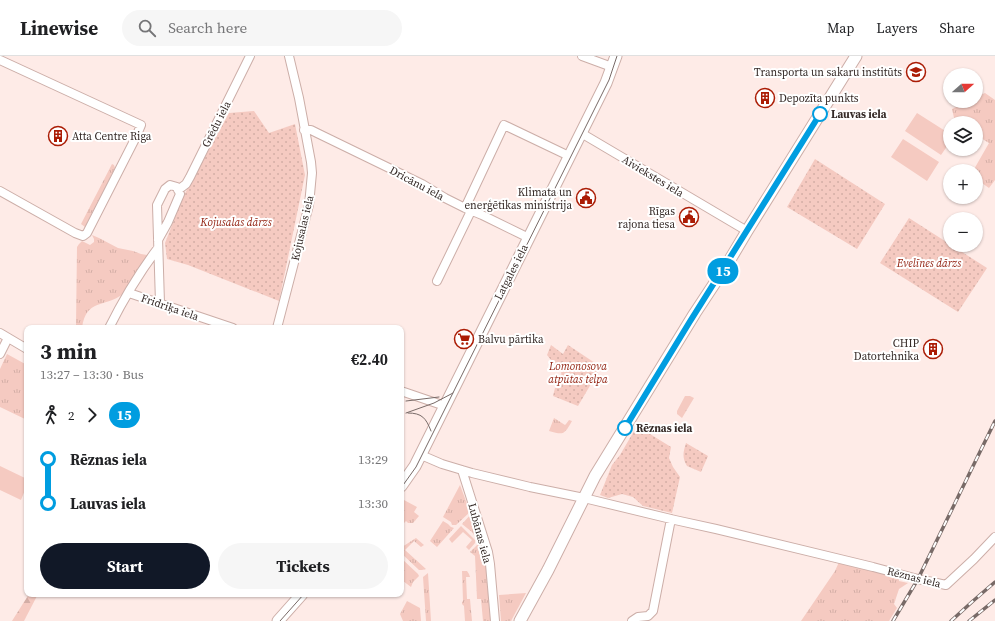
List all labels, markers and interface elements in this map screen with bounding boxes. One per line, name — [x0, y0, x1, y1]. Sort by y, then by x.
search box — [122, 10, 402, 46]
text: Linewise — [20, 15, 98, 41]
icon: search — [136, 17, 158, 39]
text: Search here — [168, 17, 247, 38]
text: Map — [827, 18, 854, 38]
text: Layers — [876, 18, 918, 38]
text: Share — [940, 18, 975, 38]
school or university icon: Transporta un sakaru institūts — [905, 61, 927, 83]
place label: Transporta un sakaru institūts — [754, 65, 902, 80]
north arrow — [943, 68, 983, 108]
map controls — [943, 68, 983, 252]
building icon: Depozīta punkts — [754, 87, 776, 109]
place label: Depozīta punkts — [779, 91, 859, 106]
street label: Grēdu iela — [198, 98, 235, 150]
marker: Lauvas iela — [812, 106, 828, 122]
place label: Lauvas iela — [831, 107, 887, 122]
button: layers — [943, 116, 983, 156]
building icon: Atta Centre Riga — [47, 125, 69, 147]
place label: Atta Centre Riga — [72, 129, 152, 144]
street label: Aiviekstes iela — [619, 152, 687, 201]
street label: Dricānu iela — [387, 163, 447, 204]
button: + — [943, 164, 983, 204]
place label: Klimata un enerģētikas ministrija — [465, 185, 572, 213]
public building icon: Klimata un enerģētikas ministrija — [575, 187, 597, 209]
street label: Kojusalas iela — [288, 194, 317, 262]
place label: Rīgas rajona tiesa — [618, 204, 675, 232]
public building icon: Rīgas rajona tiesa — [678, 206, 700, 228]
button: − — [943, 212, 983, 252]
park label: Kojusalas dārzs — [199, 215, 272, 230]
street label: Latgales iela — [491, 241, 532, 303]
park label: Evelīnes dārzs — [896, 256, 961, 271]
line badge: 15 — [705, 258, 741, 284]
text: 15 — [715, 261, 731, 281]
street label: Fridriķa iela — [139, 291, 201, 324]
supermarket icon: Balvu pārtika — [453, 328, 475, 350]
place label: Balvu pārtika — [478, 332, 544, 347]
text: 3 min — [40, 336, 97, 366]
place label: CHIP Datortehnika — [854, 336, 920, 364]
building icon: CHIP Datortehnika — [922, 338, 944, 360]
text: €2.40 — [351, 349, 388, 370]
park label: Lomonosova atpūtas telpa — [548, 359, 608, 387]
text: 13:27 – 13:30 · Bus — [40, 366, 144, 383]
icon: walk — [40, 404, 62, 426]
icon: forward — [81, 404, 103, 426]
text: 15 — [117, 405, 132, 425]
text: 2 — [68, 407, 75, 424]
marker: Rēznas iela — [617, 420, 633, 436]
place label: Rēznas iela — [636, 421, 693, 436]
text: Rēznas iela — [70, 449, 147, 470]
text: 13:29 — [358, 451, 388, 468]
text: Lauvas iela — [70, 493, 146, 514]
text: 13:30 — [358, 495, 388, 512]
street label: Lubānas iela — [464, 501, 495, 565]
button: Start — [40, 543, 210, 589]
button: Tickets — [218, 543, 388, 589]
street label: Rēznas iela — [885, 564, 943, 591]

